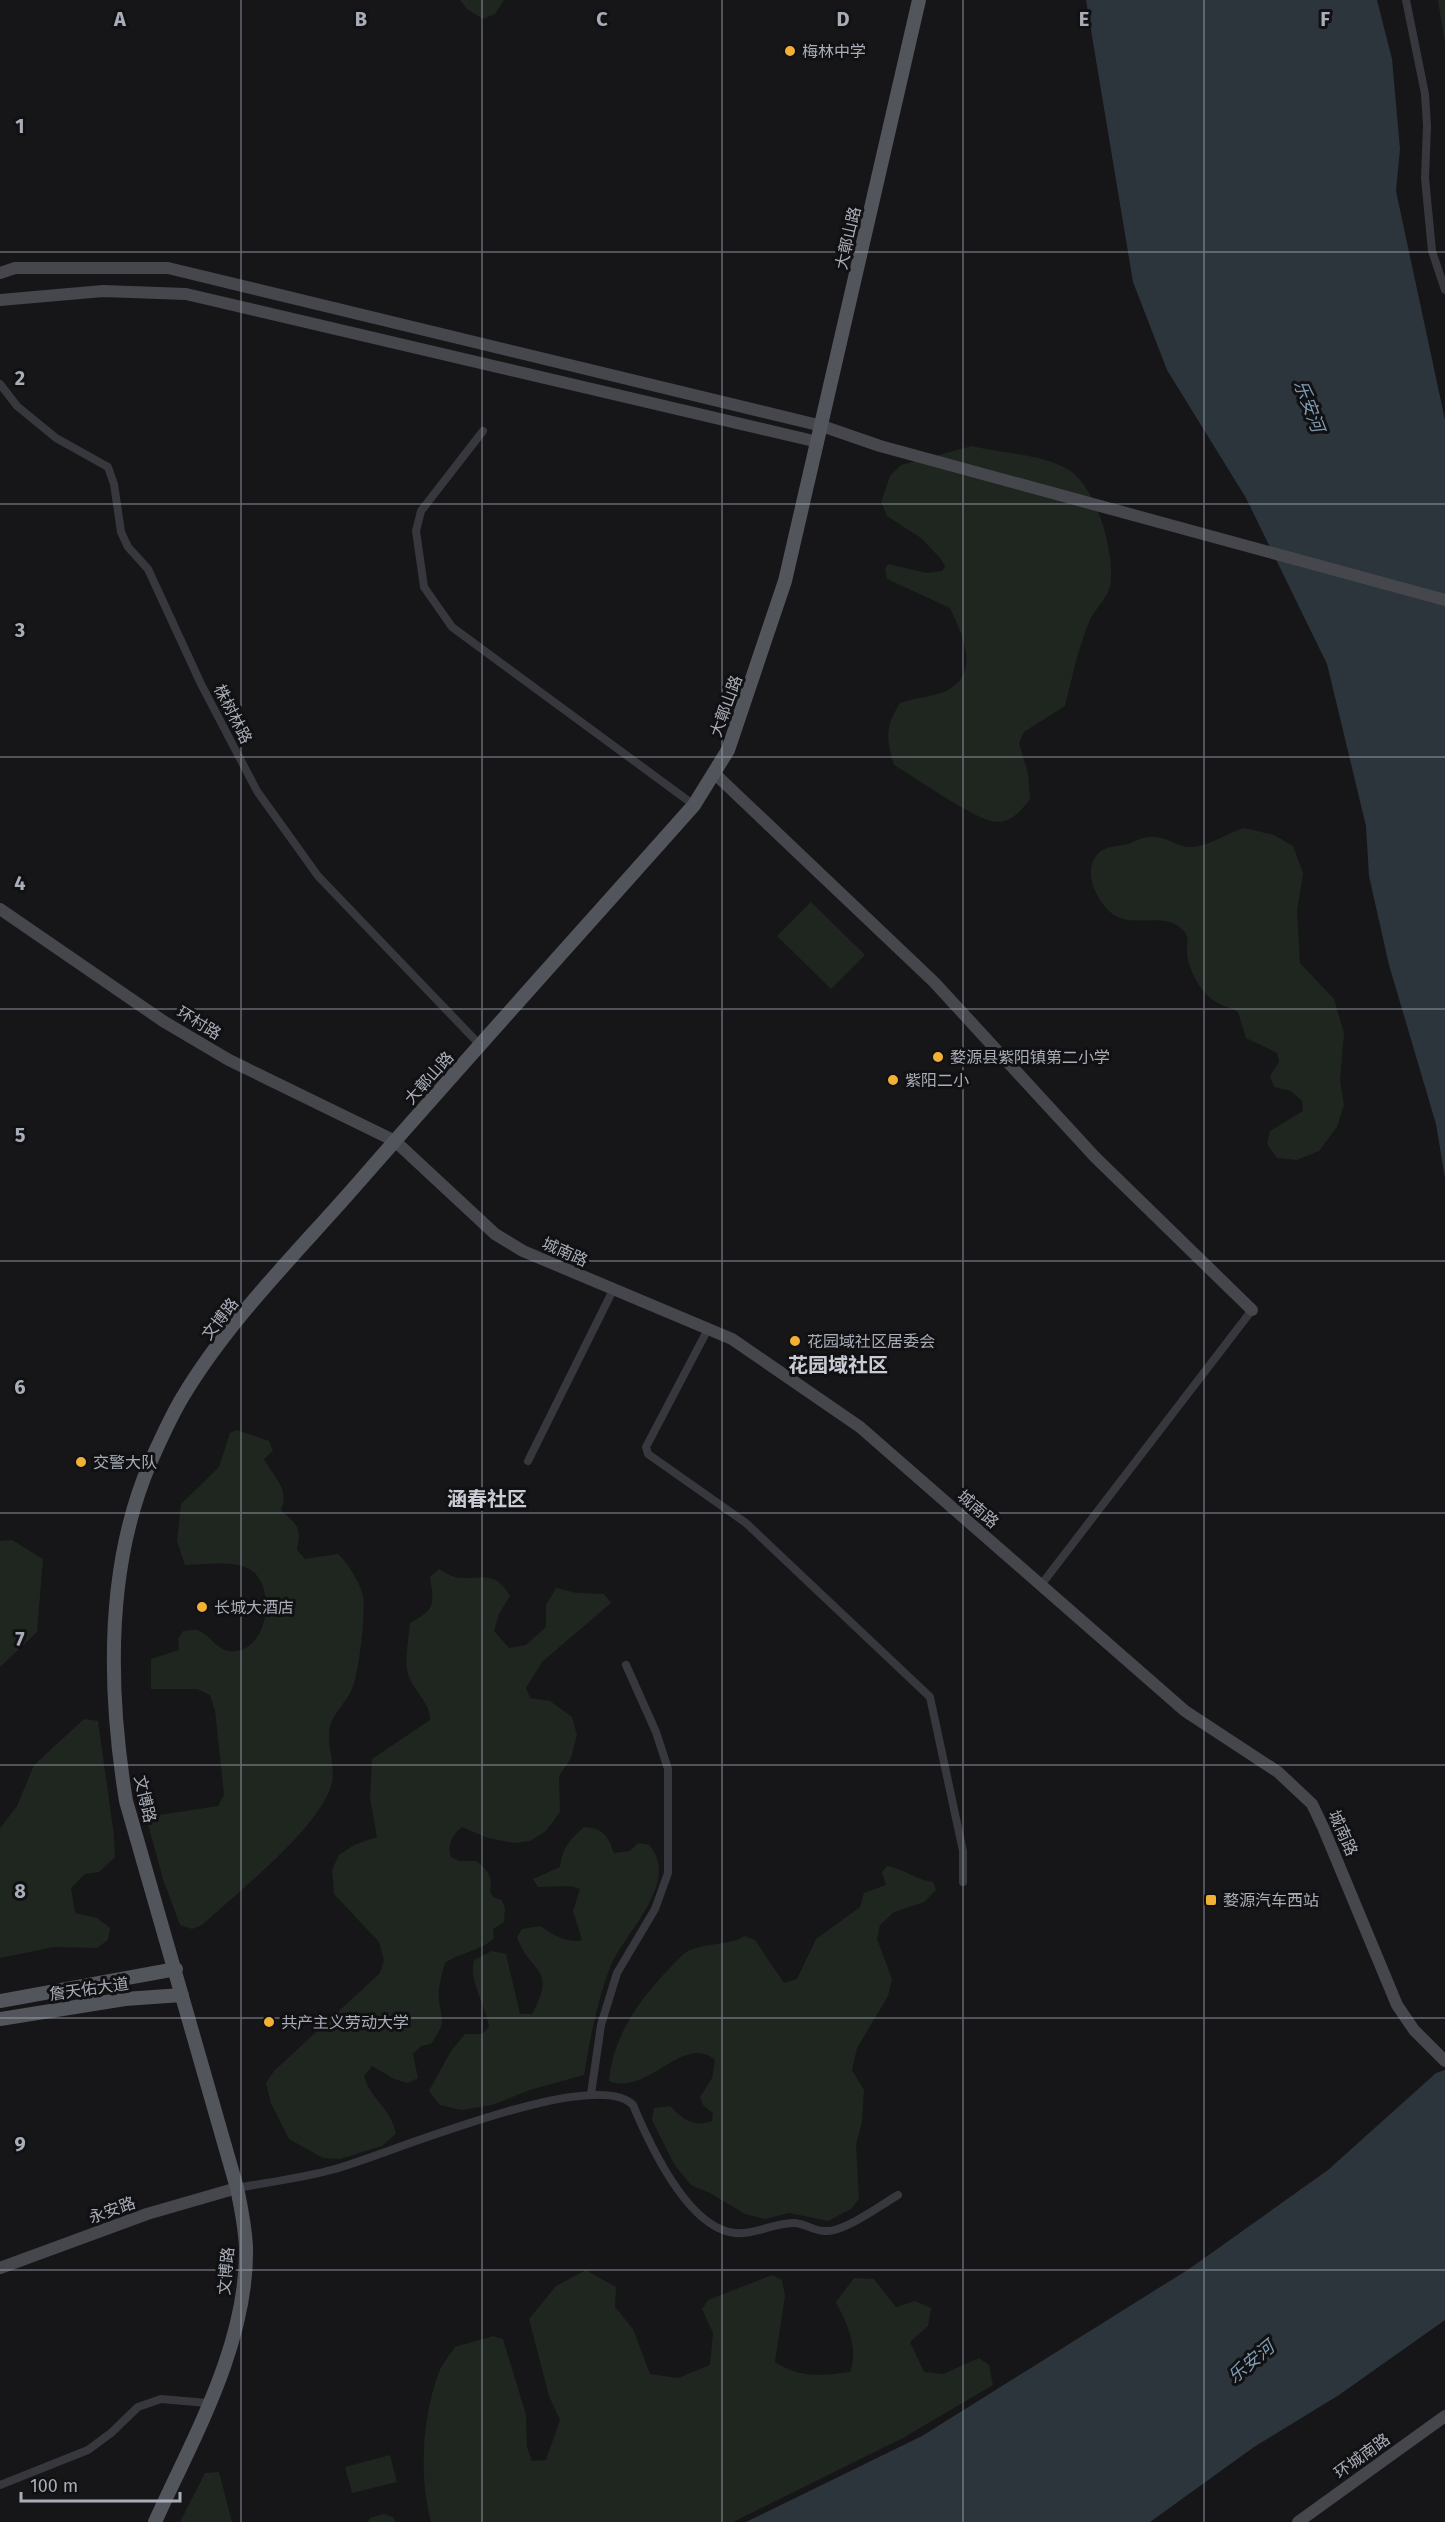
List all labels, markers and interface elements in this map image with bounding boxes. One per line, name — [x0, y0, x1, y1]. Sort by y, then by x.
text: A — [113, 7, 127, 31]
text: B — [355, 7, 367, 31]
text: C — [596, 7, 608, 31]
text: D — [836, 7, 850, 31]
text: E — [1079, 7, 1089, 31]
text: F — [1320, 7, 1330, 31]
place label: 梅林中学 — [802, 42, 866, 61]
marker: 梅林中学 — [783, 44, 797, 58]
text: 1 — [15, 114, 25, 138]
street label: 大鄣山路 — [832, 205, 864, 271]
text: 2 — [15, 366, 25, 390]
water label: 乐安河 — [1289, 377, 1330, 438]
text: 3 — [14, 618, 25, 642]
street label: 大鄣山路 — [706, 673, 746, 739]
street label: 株树林路 — [210, 681, 256, 747]
text: 4 — [14, 871, 26, 895]
street label: 环村路 — [174, 1002, 224, 1044]
street label: 大鄣山路 — [401, 1048, 457, 1108]
place label: 婺源县紫阳镇第二小学 — [950, 1048, 1110, 1067]
marker: 婺源县紫阳镇第二小学 — [931, 1050, 945, 1064]
place label: 紫阳二小 — [905, 1071, 969, 1090]
marker: 紫阳二小 — [886, 1073, 900, 1087]
text: 5 — [15, 1123, 26, 1147]
street label: 城南路 — [539, 1234, 591, 1270]
street label: 文博路 — [198, 1294, 242, 1344]
place label: 花园域社区居委会 — [807, 1332, 935, 1351]
marker: 花园域社区居委会 — [788, 1334, 802, 1348]
district label: 花园域社区 — [788, 1353, 888, 1377]
text: 6 — [14, 1375, 26, 1399]
place label: 交警大队 — [93, 1453, 157, 1472]
marker: 交警大队 — [74, 1455, 88, 1469]
street label: 城南路 — [954, 1486, 1002, 1532]
district label: 涵春社区 — [447, 1487, 527, 1511]
place label: 长城大酒店 — [214, 1598, 294, 1617]
marker: 长城大酒店 — [195, 1600, 209, 1614]
text: 7 — [15, 1627, 25, 1651]
street label: 文博路 — [130, 1773, 160, 1825]
street label: 城南路 — [1325, 1807, 1361, 1859]
text: 8 — [14, 1879, 26, 1903]
place label: 婺源汽车西站 — [1223, 1891, 1319, 1910]
marker: 婺源汽车西站 — [1204, 1893, 1218, 1907]
street label: 詹天佑大道 — [48, 1974, 130, 2004]
place label: 共产主义劳动大学 — [281, 2013, 409, 2032]
marker: 共产主义劳动大学 — [262, 2015, 276, 2029]
text: 9 — [14, 2132, 26, 2156]
street label: 永安路 — [86, 2193, 138, 2227]
street label: 文博路 — [214, 2246, 238, 2296]
water label: 乐安河 — [1223, 2334, 1281, 2388]
street label: 环城南路 — [1331, 2430, 1393, 2482]
scale bar — [21, 2465, 180, 2503]
text: 100 m — [30, 2475, 78, 2497]

